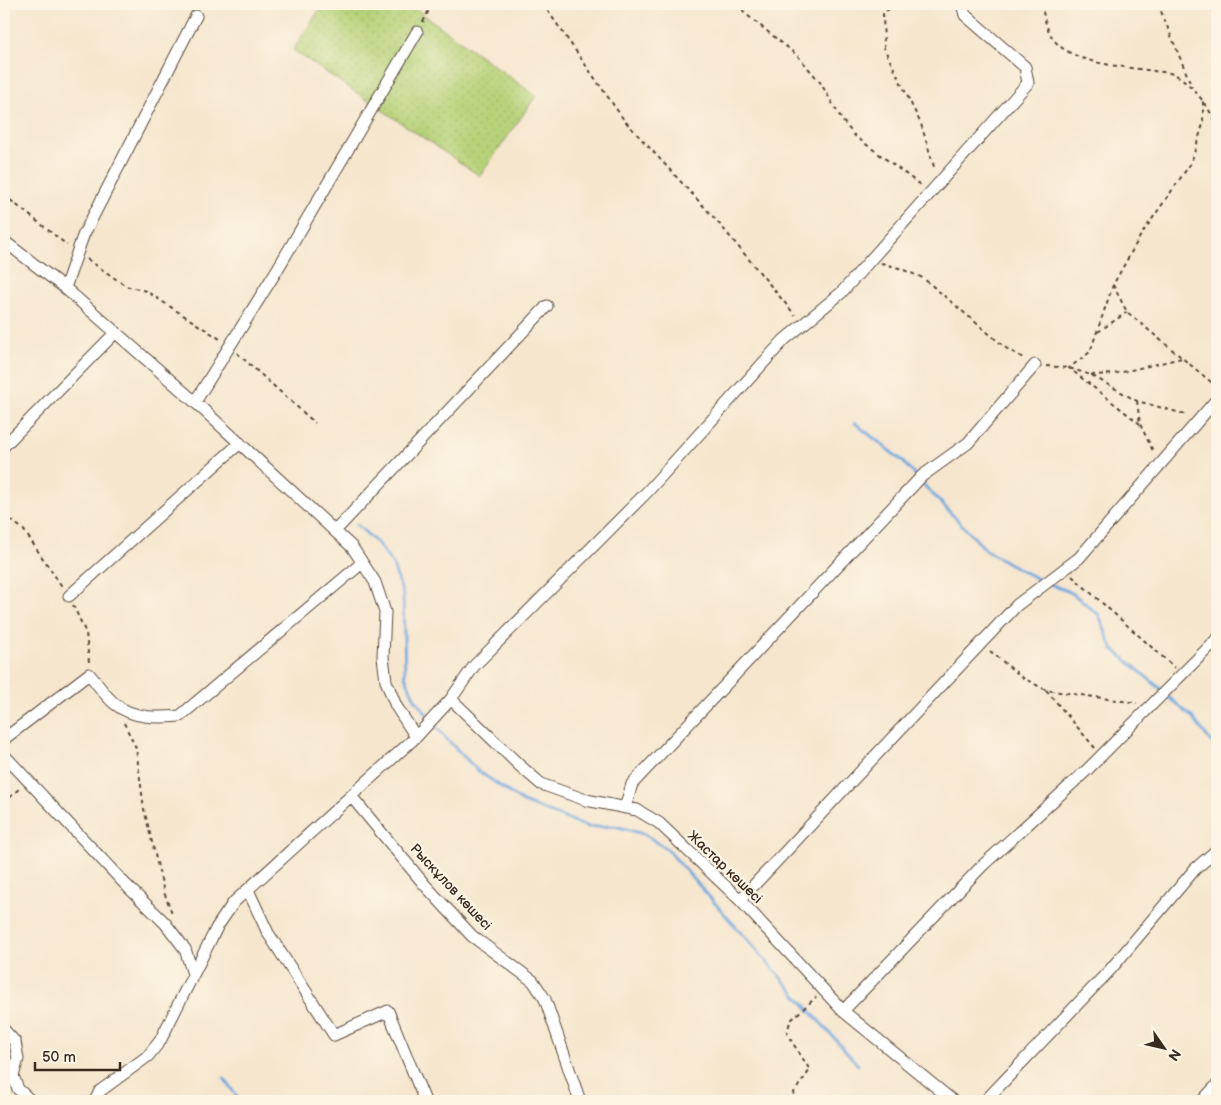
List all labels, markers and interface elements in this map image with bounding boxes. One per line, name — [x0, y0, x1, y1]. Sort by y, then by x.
street label: Жастар көшесі — [684, 827, 766, 907]
street label: Рыскұлов көшесі — [407, 840, 495, 934]
north arrow — [1138, 1022, 1188, 1072]
scale bar — [35, 1040, 120, 1072]
text: N — [1164, 1046, 1184, 1064]
text: 50 m — [42, 1048, 76, 1067]

